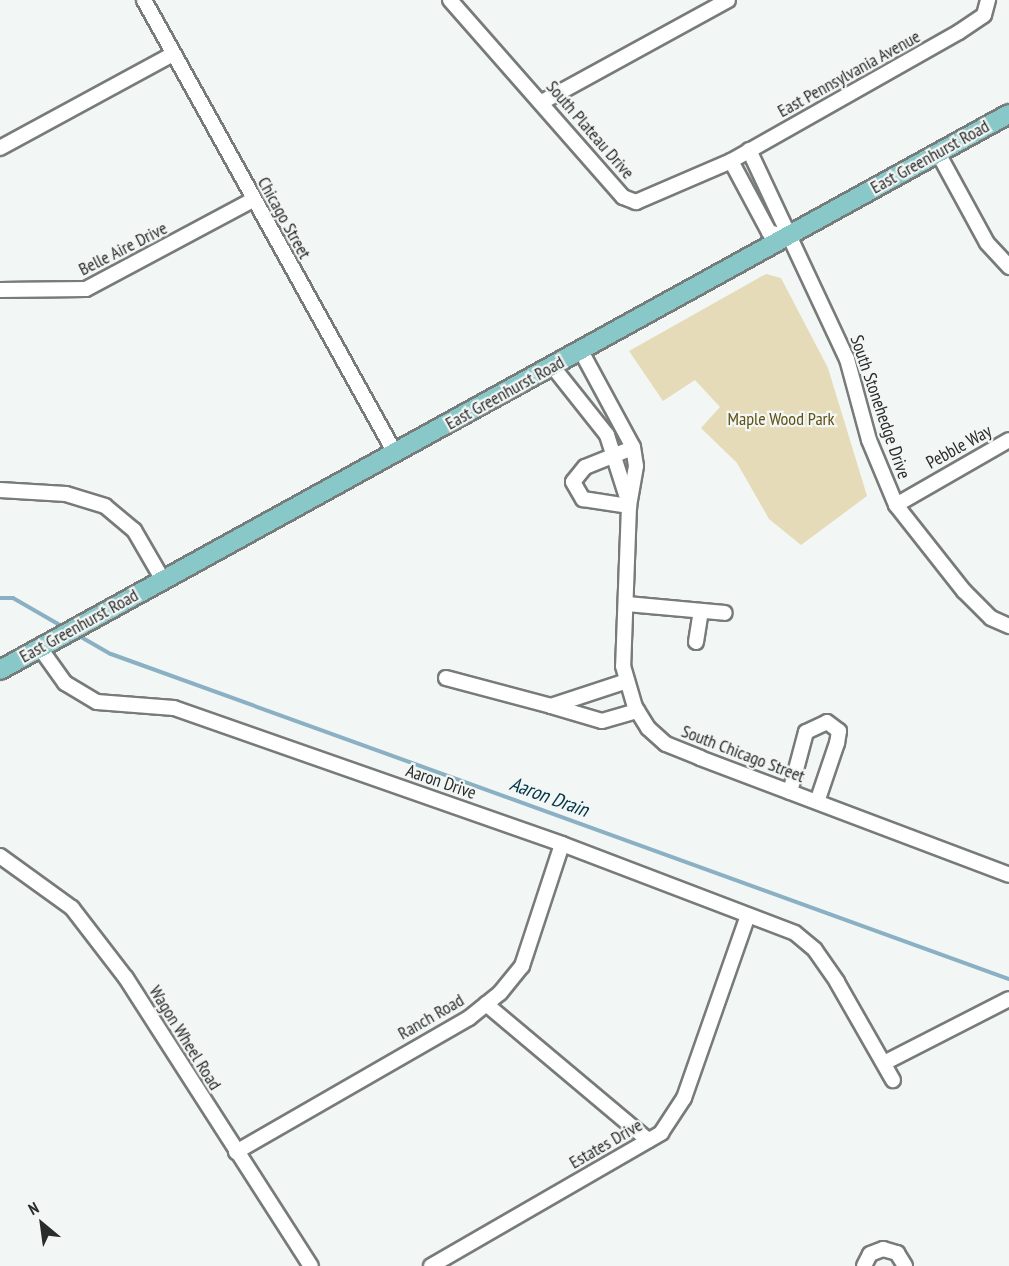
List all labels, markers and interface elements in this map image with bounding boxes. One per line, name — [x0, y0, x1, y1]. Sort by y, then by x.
street label: East Pennsylvania Avenue — [774, 26, 924, 122]
street label: South Plateau Drive — [541, 76, 639, 184]
street label: East Greenhurst Road — [867, 115, 993, 199]
street label: Chicago Street — [253, 173, 315, 263]
street label: Belle Aire Drive — [75, 217, 171, 281]
street label: South Stonehedge Drive — [845, 332, 915, 482]
street label: East Greenhurst Road — [442, 351, 568, 435]
park label: Maple Wood Park — [727, 408, 835, 430]
street label: Pebble Way — [922, 420, 996, 474]
street label: East Greenhurst Road — [16, 584, 142, 668]
street label: South Chicago Street — [678, 721, 808, 787]
street label: Aaron Drive — [403, 760, 479, 804]
water label: Aaron Drain — [507, 772, 591, 822]
street label: Wagon Wheel Road — [144, 982, 226, 1094]
street label: Ranch Road — [394, 989, 468, 1045]
street label: Estates Drive — [566, 1114, 646, 1174]
north arrow — [12, 1194, 72, 1254]
text: N — [25, 1197, 42, 1219]

